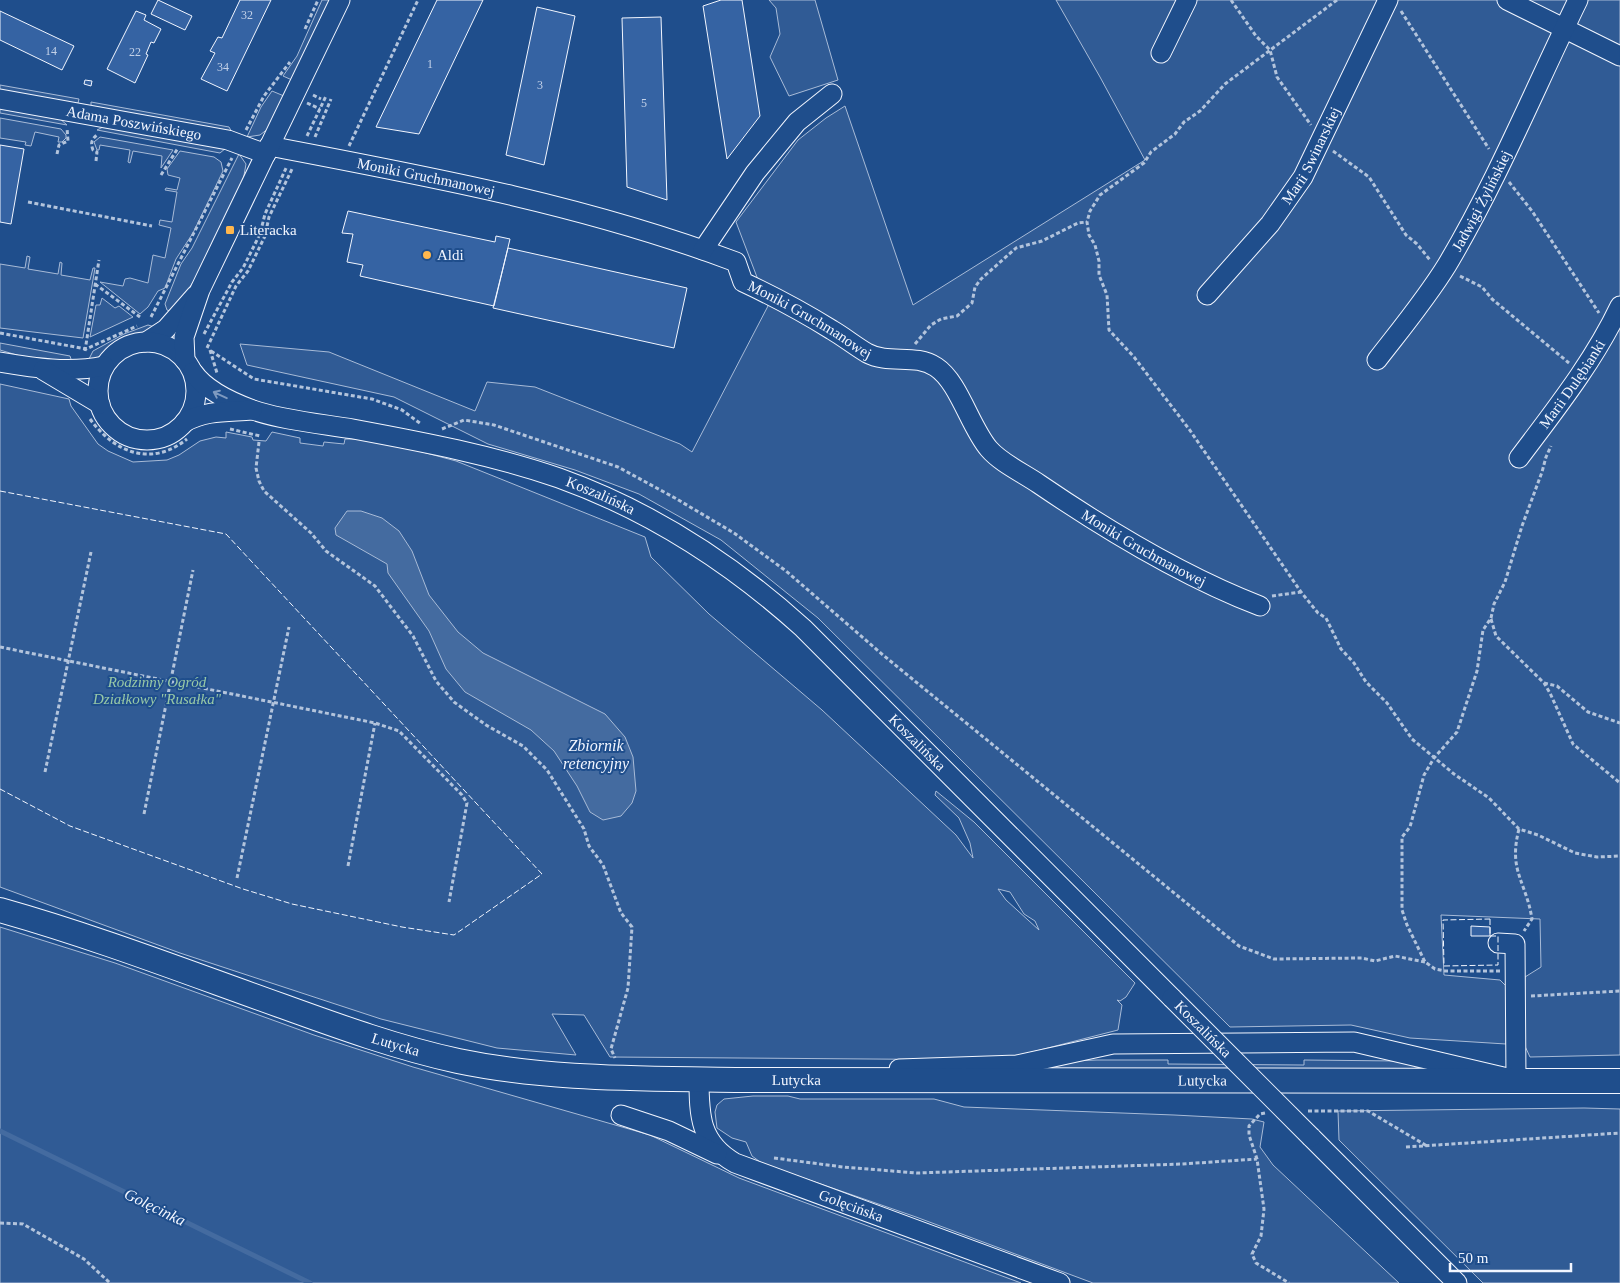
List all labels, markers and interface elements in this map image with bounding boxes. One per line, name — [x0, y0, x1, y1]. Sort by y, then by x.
house number: 32 — [241, 8, 253, 22]
house number: 14 — [45, 44, 57, 58]
house number: 22 — [129, 45, 141, 59]
house number: 1 — [427, 57, 433, 71]
house number: 34 — [217, 60, 229, 74]
house number: 3 — [537, 78, 543, 92]
house number: 5 — [641, 96, 647, 110]
street label: Adama Poszwińskiego — [65, 103, 203, 143]
street label: Marii Swinarskiej — [1278, 104, 1343, 207]
street label: Jadwigi Żylińskiej — [1449, 148, 1514, 254]
street label: Moniki Gruchmanowej — [356, 155, 496, 199]
place label: Literacka — [240, 222, 297, 238]
marker: Literacka — [224, 224, 236, 236]
place label: Aldi — [437, 247, 464, 263]
marker: Aldi — [421, 249, 433, 261]
street label: Moniki Gruchmanowej — [746, 278, 874, 362]
street label: Marii Dulębianki — [1536, 337, 1608, 432]
one-way arrow — [213, 389, 228, 399]
street label: Koszalińska — [564, 473, 638, 518]
street label: Moniki Gruchmanowej — [1079, 506, 1209, 590]
park label: Rodzinny Ogród Działkowy "Rusałka" — [92, 674, 222, 707]
street label: Koszalińska — [886, 711, 949, 774]
water label: Zbiornik retencyjny — [563, 737, 630, 773]
street label: Koszalińska — [1172, 998, 1235, 1061]
street label: Lutycka — [370, 1030, 422, 1059]
street label: Lutycka — [772, 1072, 821, 1088]
street label: Lutycka — [1178, 1072, 1227, 1089]
water label: Golęcinka — [121, 1185, 188, 1230]
street label: Golęcińska — [817, 1187, 886, 1225]
scale bar — [1450, 1240, 1571, 1272]
text: 50 m — [1458, 1250, 1489, 1266]

